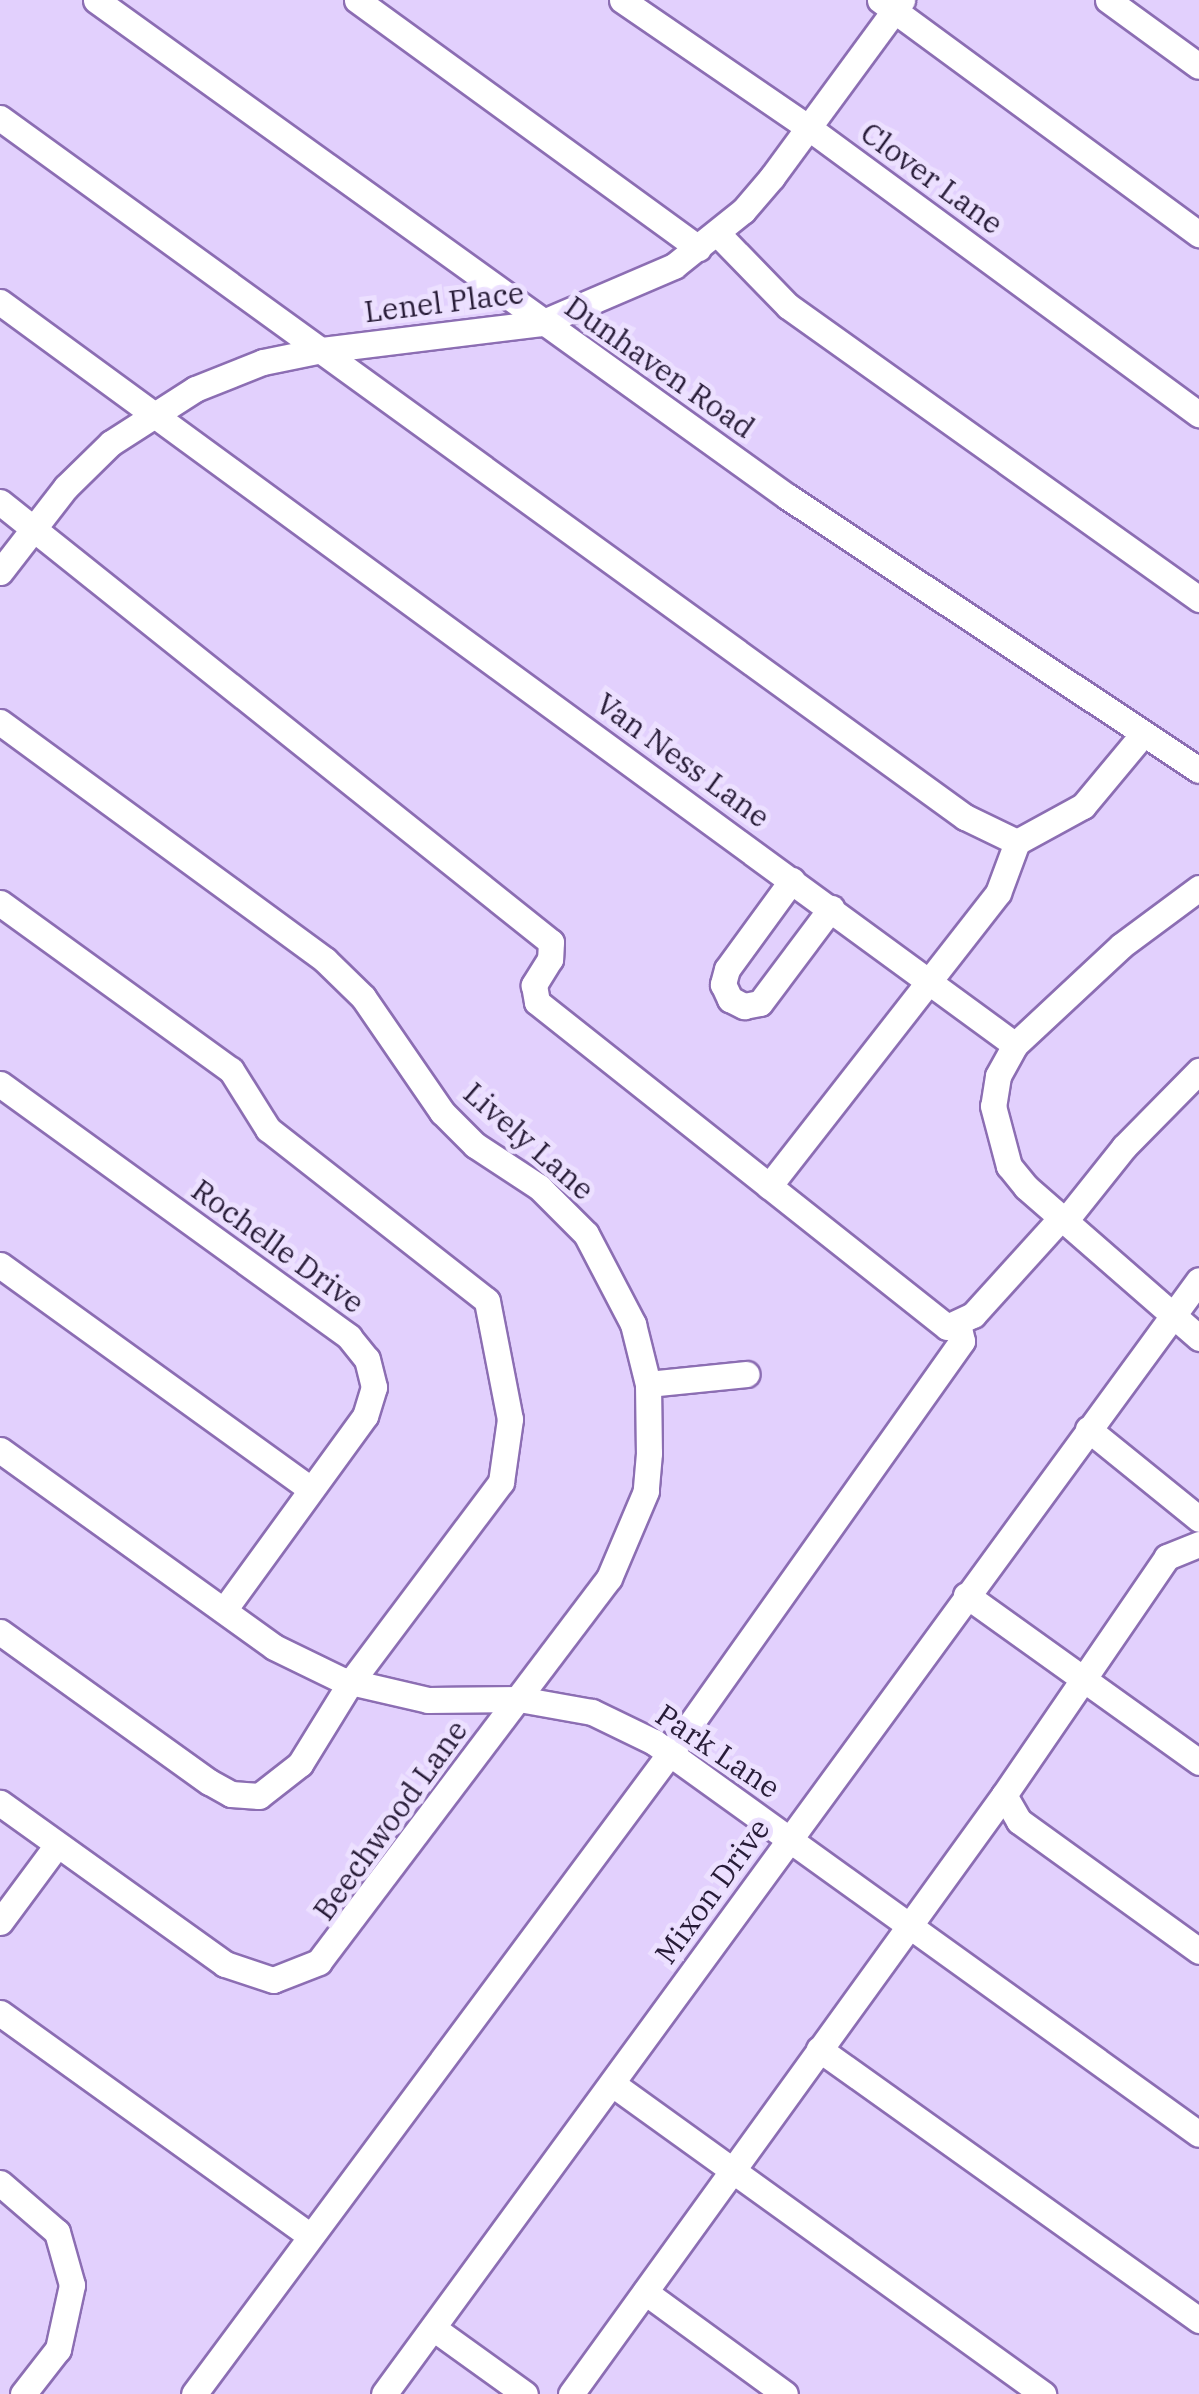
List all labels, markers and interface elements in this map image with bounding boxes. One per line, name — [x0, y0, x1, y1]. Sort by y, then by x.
street label: Clover Lane — [854, 114, 1010, 242]
street label: Lenel Place — [362, 274, 526, 330]
street label: Dunhaven Road — [558, 288, 762, 446]
street label: Van Ness Lane — [589, 685, 777, 835]
street label: Lively Lane — [457, 1075, 601, 1207]
street label: Rochelle Drive — [185, 1171, 371, 1321]
street label: Park Lane — [649, 1696, 787, 1806]
street label: Beechwood Lane — [305, 1713, 475, 1927]
street label: Mixon Drive — [647, 1811, 777, 1971]

